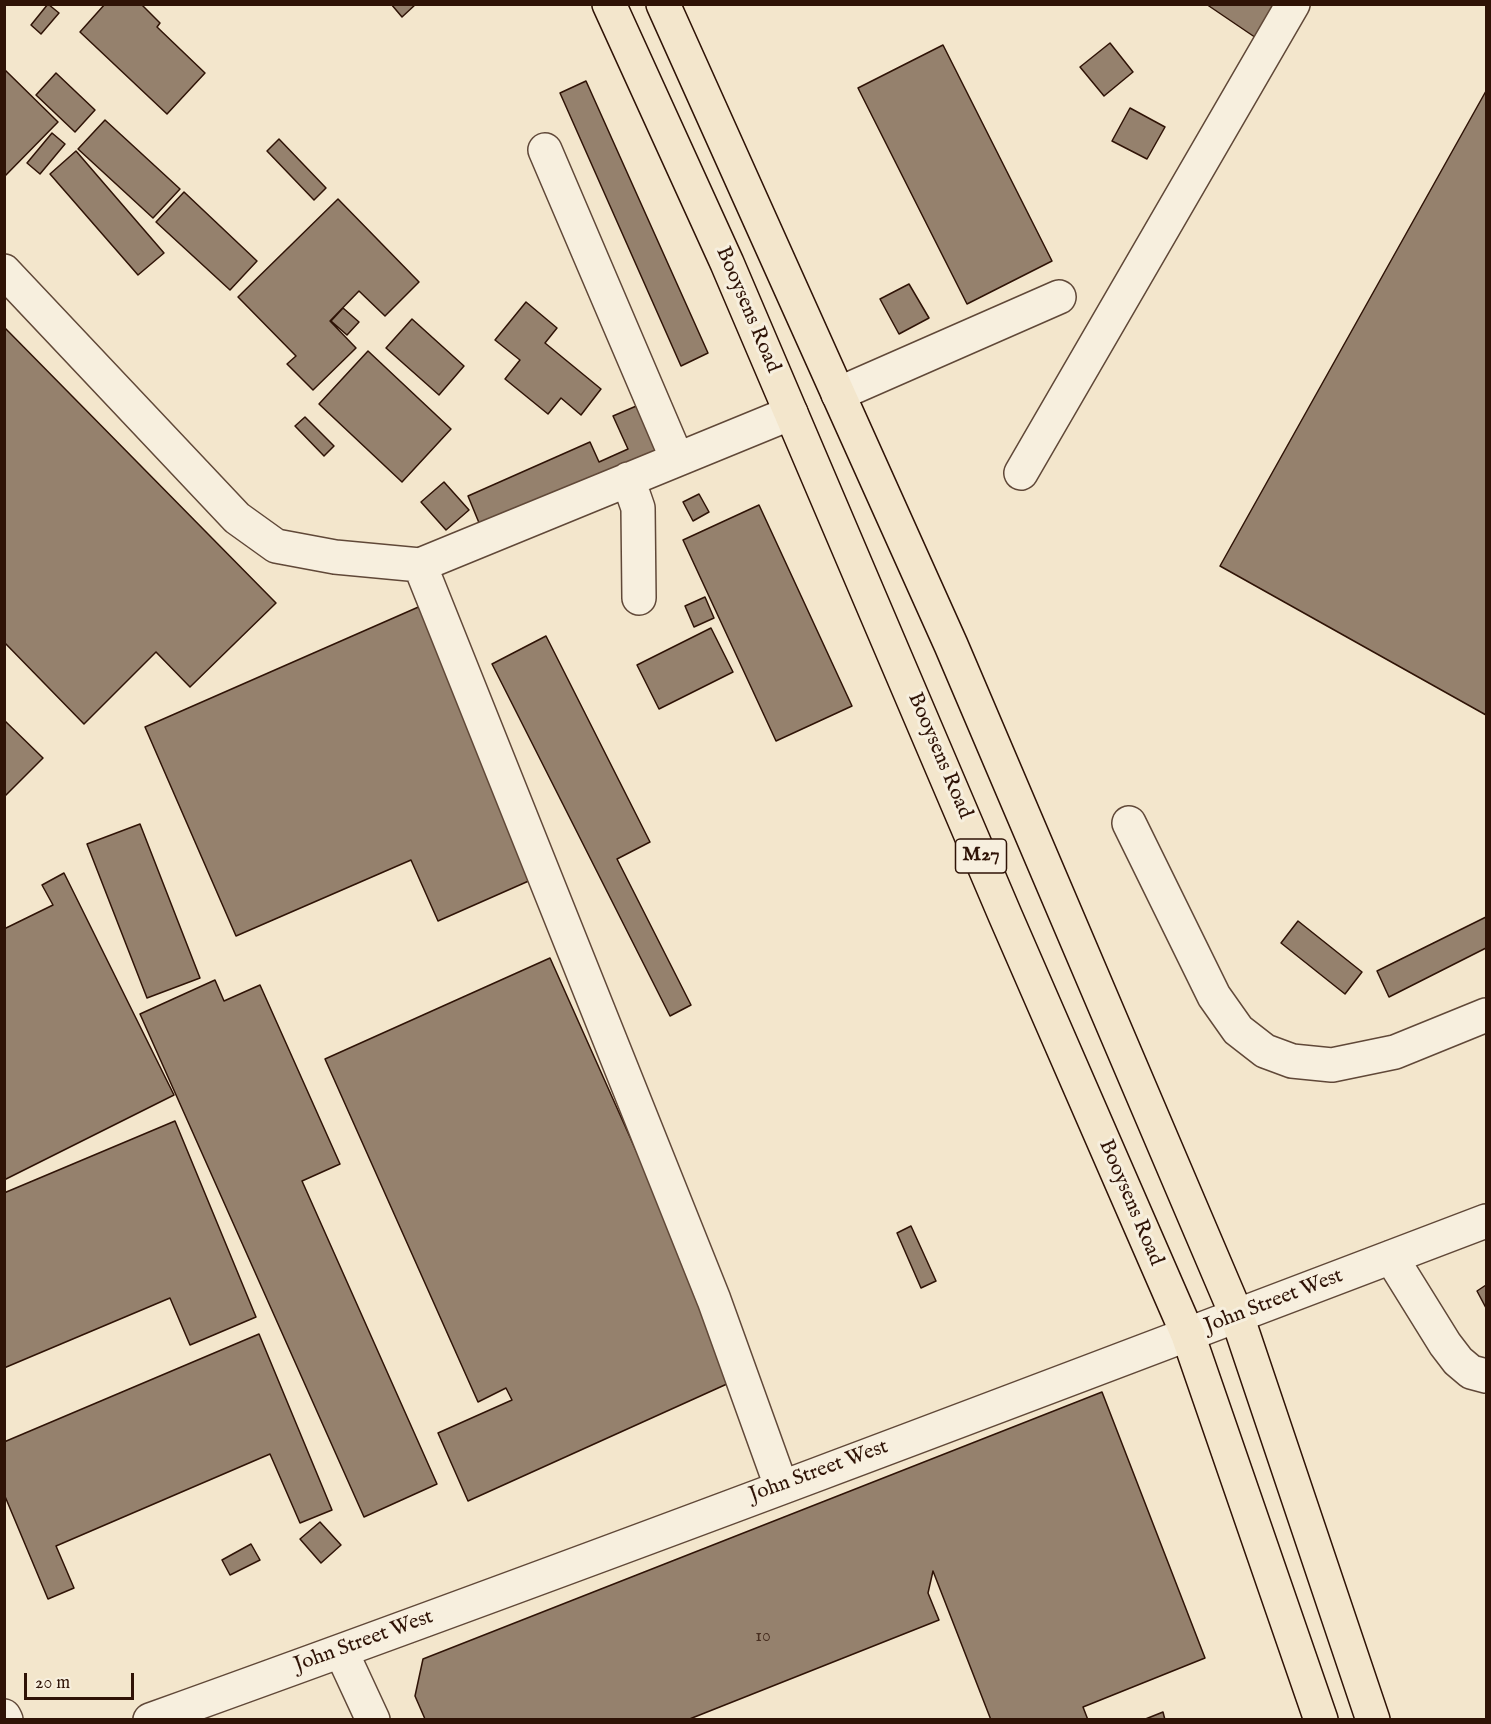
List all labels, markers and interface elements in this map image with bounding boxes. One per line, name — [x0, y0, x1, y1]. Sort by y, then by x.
street label: Booysens Road — [709, 243, 785, 377]
street label: Booysens Road — [901, 689, 977, 823]
road number: M27 — [956, 839, 1006, 873]
street label: Booysens Road — [1092, 1136, 1168, 1270]
street label: John Street West — [1201, 1264, 1347, 1340]
street label: John Street West — [746, 1435, 892, 1509]
street label: John Street West — [291, 1605, 437, 1679]
house number: 10 — [755, 1626, 771, 1648]
scale bar — [27, 1661, 136, 1699]
text: 20 m — [35, 1672, 70, 1695]

